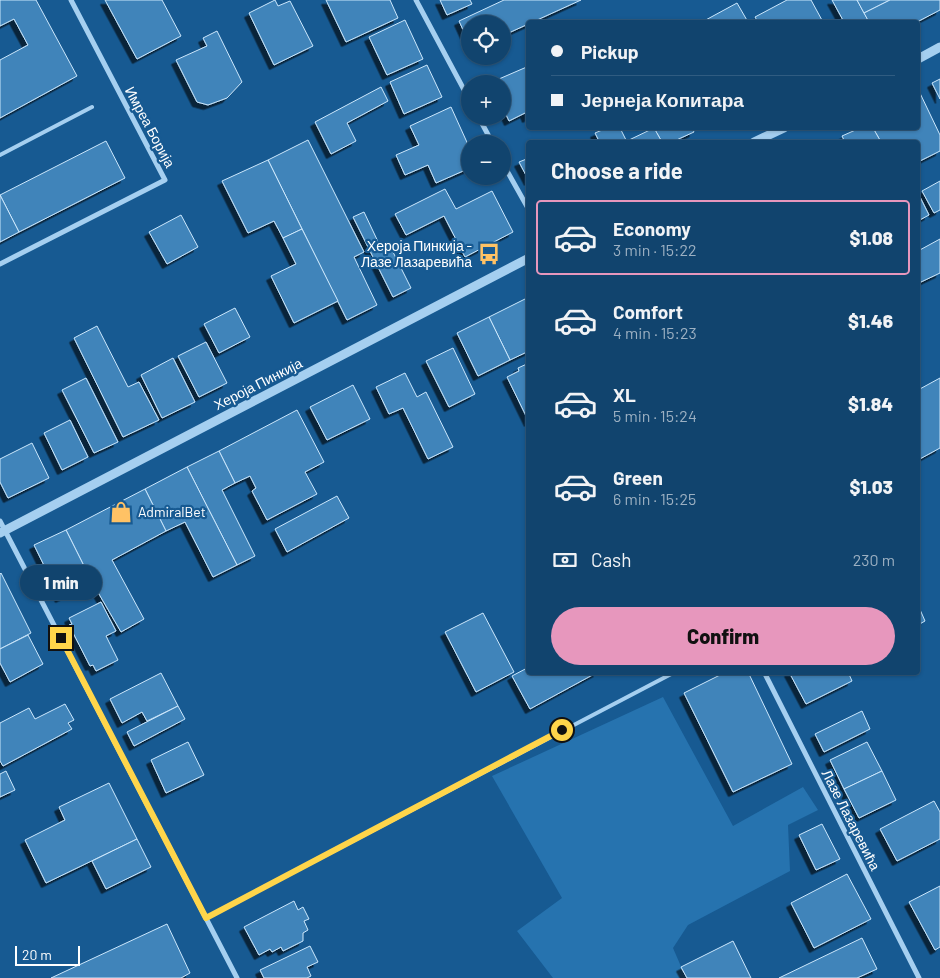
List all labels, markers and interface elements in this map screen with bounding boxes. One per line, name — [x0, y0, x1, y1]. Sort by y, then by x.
map controls — [461, 15, 511, 185]
button: locate — [461, 15, 511, 65]
text: Pickup — [581, 40, 639, 63]
button: + — [461, 75, 511, 125]
street label: Имреа Борија — [122, 83, 179, 170]
text: Јернеја Копитара — [581, 88, 744, 111]
button: − — [461, 135, 511, 185]
text: Choose a ride — [551, 157, 683, 183]
icon: car — [553, 215, 598, 260]
text: Economy — [613, 217, 691, 240]
text: $1.08 — [849, 226, 893, 249]
place label: Хероја Пинкија - Лазе Лазаревића — [361, 237, 472, 270]
text: 3 min · 15:22 — [613, 240, 697, 259]
bus stop icon: Хероја Пинкија - Лазе Лазаревића — [476, 241, 502, 267]
icon: car — [553, 298, 598, 343]
text: Comfort — [613, 300, 683, 323]
text: $1.46 — [848, 309, 893, 332]
text: 4 min · 15:23 — [613, 323, 697, 342]
street label: Хероја Пинкија — [211, 354, 305, 413]
icon: car — [553, 381, 598, 426]
text: XL — [613, 383, 636, 406]
text: $1.84 — [848, 392, 893, 415]
text: 5 min · 15:24 — [613, 406, 697, 425]
icon: car — [553, 464, 598, 509]
text: Green — [613, 466, 663, 489]
text: $1.03 — [849, 475, 893, 498]
text: 6 min · 15:25 — [613, 489, 696, 508]
shop icon: AdmiralBet — [108, 499, 134, 525]
place label: AdmiralBet — [138, 503, 206, 520]
icon: cash — [551, 546, 579, 574]
text: Cash — [591, 548, 632, 571]
text: 230 m — [853, 550, 895, 569]
callout: 1 min — [20, 566, 102, 600]
text: 1 min — [43, 573, 79, 592]
button: Confirm — [551, 607, 895, 665]
route end — [50, 627, 72, 649]
route start — [551, 719, 573, 741]
street label: Лазе Лазаревића — [819, 766, 884, 873]
scale bar — [15, 943, 80, 966]
text: 20 m — [22, 946, 52, 963]

